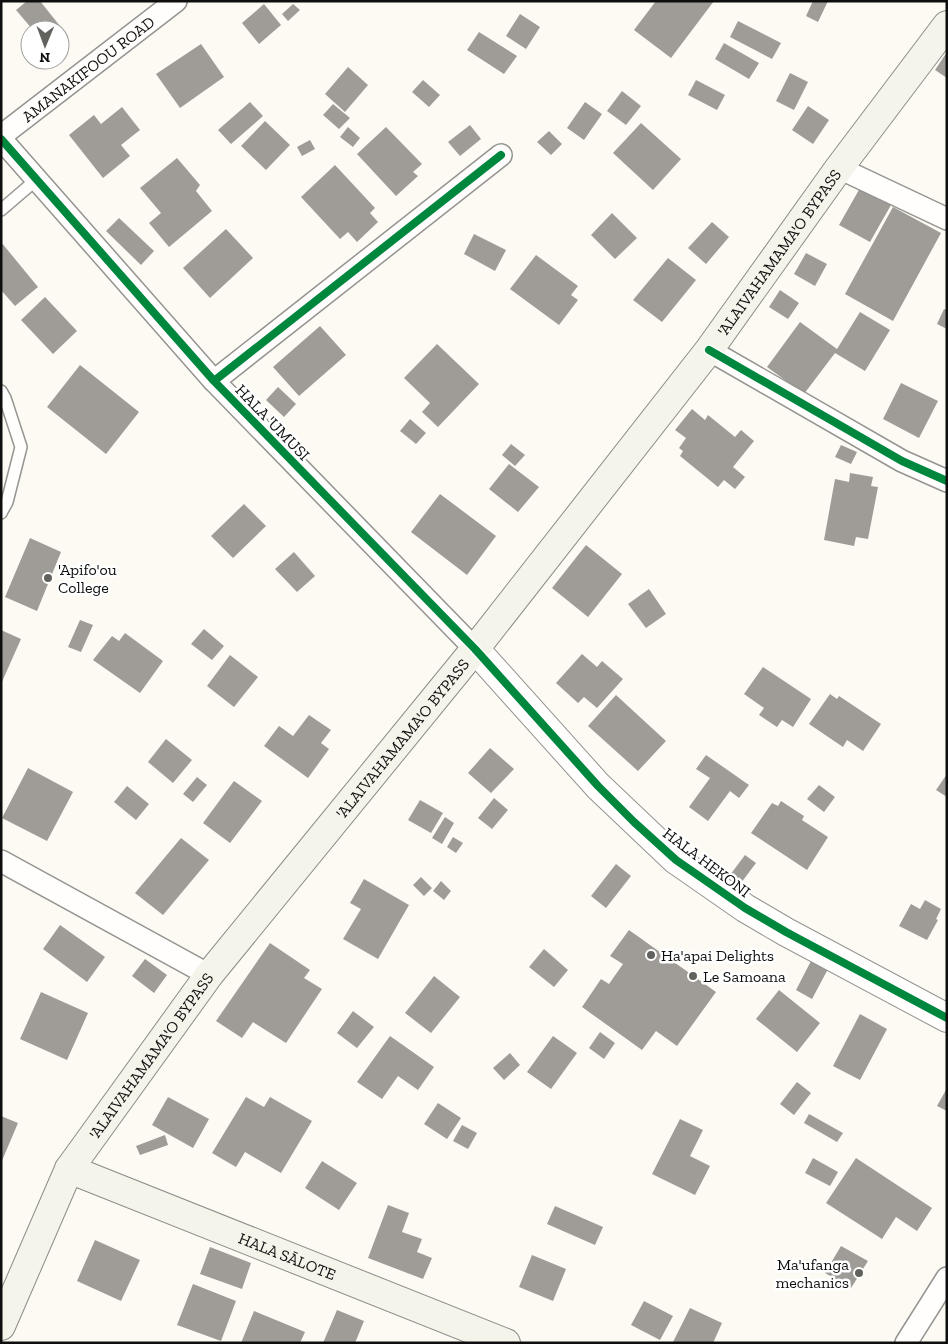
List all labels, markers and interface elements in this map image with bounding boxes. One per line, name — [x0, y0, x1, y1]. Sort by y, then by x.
street label: AMANAKIFOOU ROAD — [19, 12, 159, 126]
north arrow — [20, 20, 70, 70]
street label: 'ALAIVAHAMAMA'O BYPASS — [713, 165, 845, 339]
street label: HALA 'UMUSI — [232, 380, 314, 464]
place label: 'Apifo'ou College — [58, 560, 117, 597]
marker: 'Apifo'ou College — [42, 572, 54, 584]
street label: 'ALAIVAHAMAMA'O BYPASS — [332, 655, 473, 822]
street label: HALA HEKONI — [659, 823, 754, 901]
place label: Ha'apai Delights — [661, 946, 774, 965]
marker: Ha'apai Delights — [645, 949, 657, 961]
place label: Le Samoana — [703, 967, 786, 986]
street label: 'ALAIVAHAMAMA'O BYPASS — [85, 969, 218, 1143]
marker: Le Samoana — [687, 970, 699, 982]
street label: HALA SĀLOTE — [236, 1229, 338, 1284]
place label: Ma'ufanga mechanics — [776, 1255, 849, 1292]
marker: Ma'ufanga mechanics — [853, 1267, 865, 1279]

